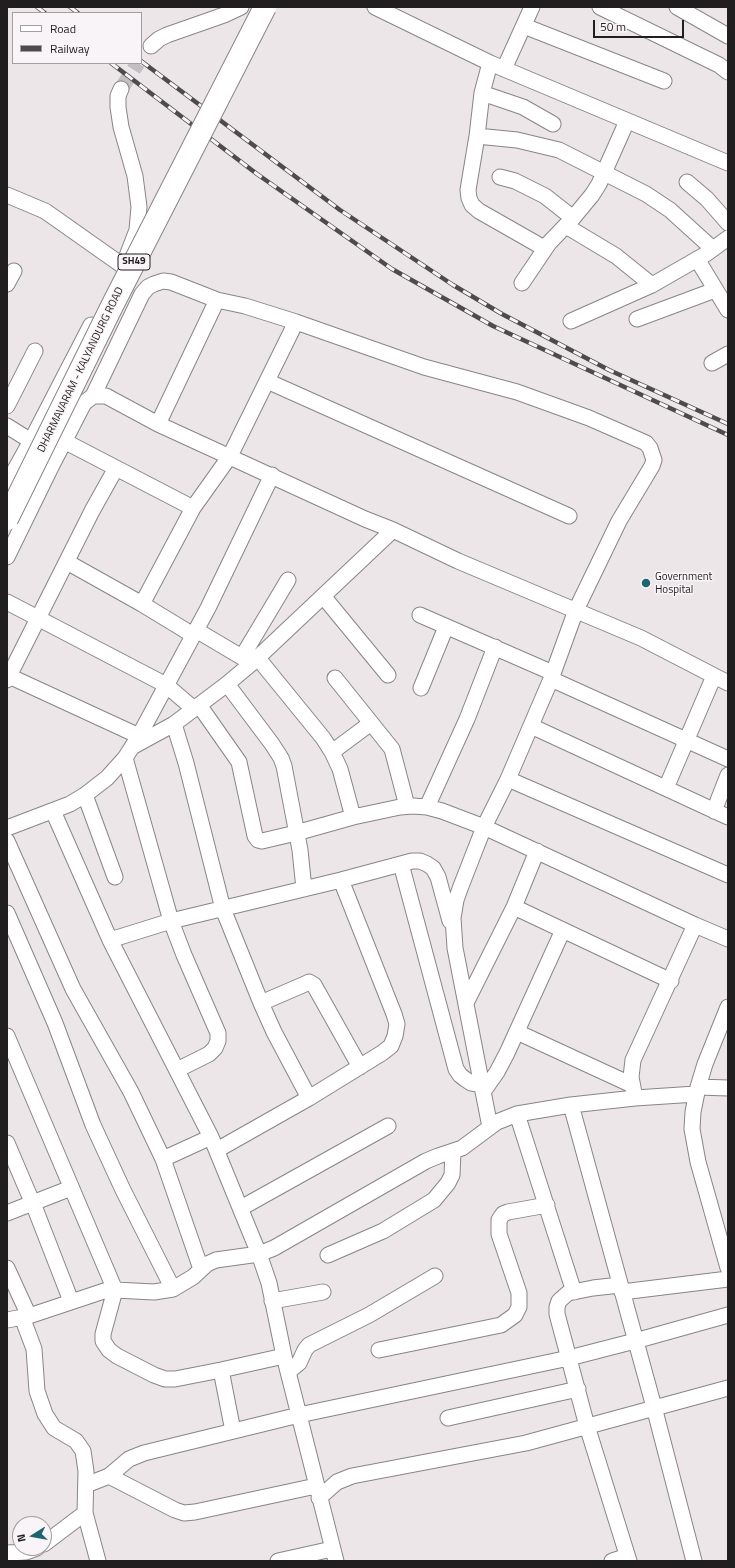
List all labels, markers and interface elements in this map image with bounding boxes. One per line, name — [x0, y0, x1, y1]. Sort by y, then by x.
legend — [12, 12, 142, 64]
scale bar — [595, 12, 686, 38]
text: 50 m — [600, 17, 626, 36]
text: Road — [50, 19, 76, 38]
text: Railway — [50, 39, 90, 58]
road number: SH49 — [118, 254, 150, 270]
street label: DHARMAVARAM - KALYANDURG ROAD — [35, 285, 127, 455]
place label: Government Hospital — [655, 570, 712, 596]
marker: Government Hospital — [640, 577, 652, 589]
north arrow — [12, 1516, 52, 1556]
text: N — [13, 1533, 30, 1543]

